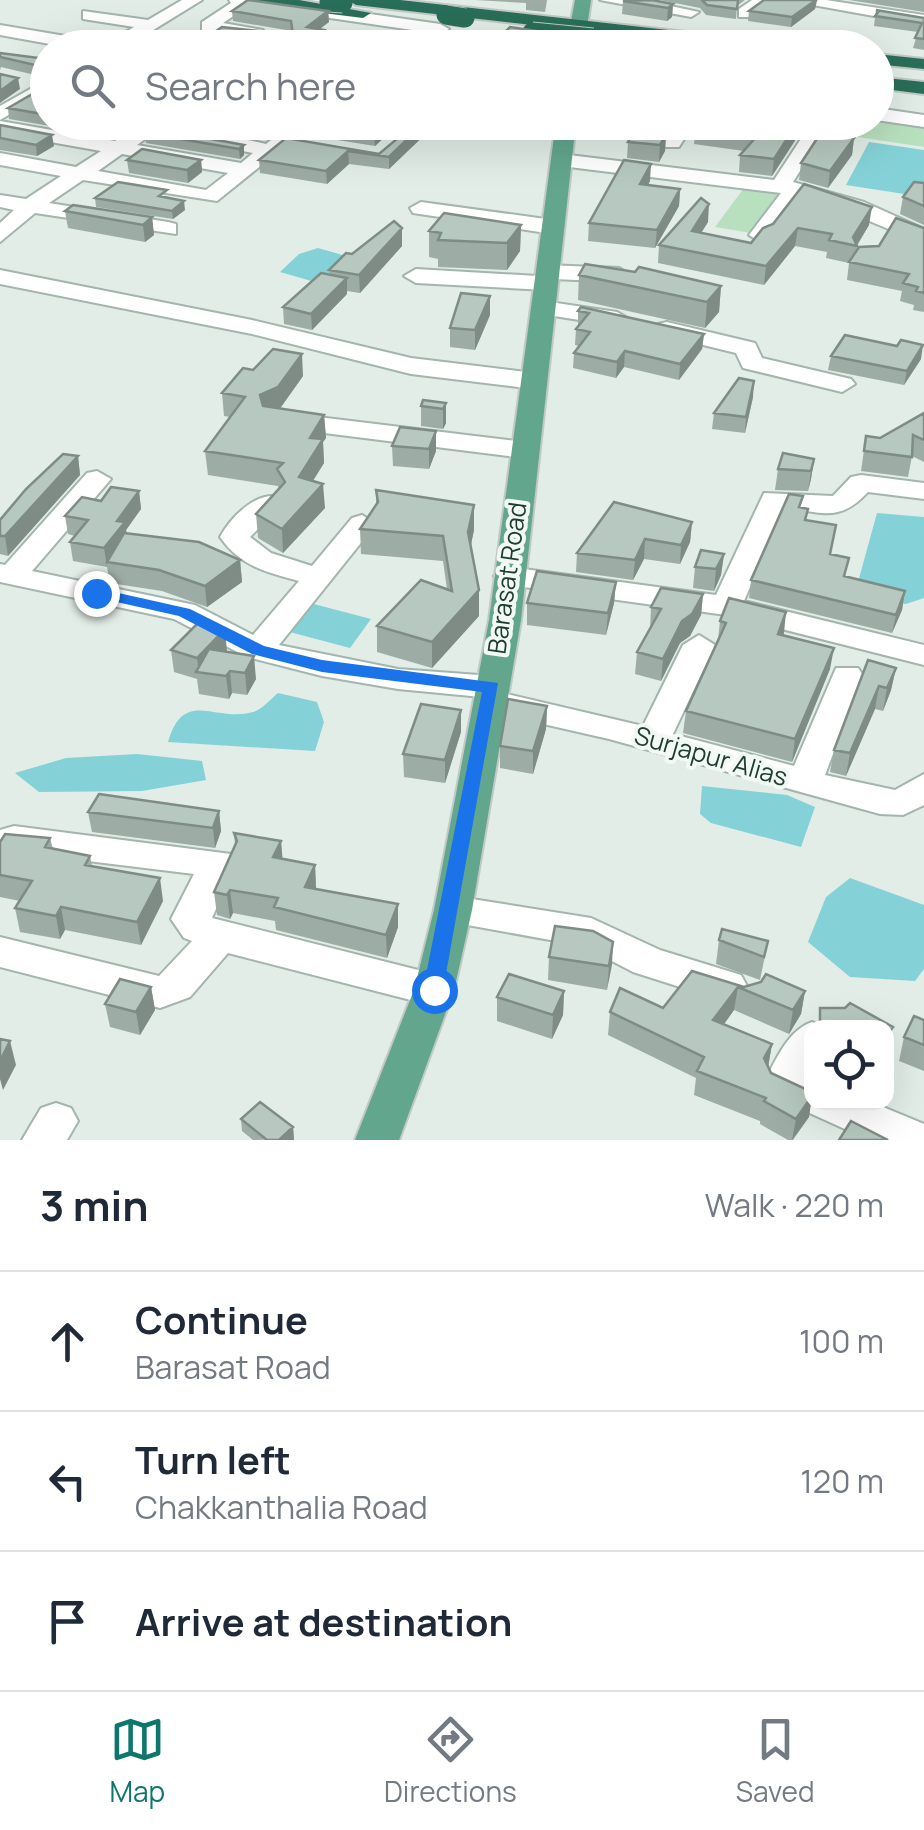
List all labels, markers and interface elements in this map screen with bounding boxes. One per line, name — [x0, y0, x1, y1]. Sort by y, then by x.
search box — [30, 30, 894, 140]
icon: search — [65, 58, 120, 113]
text: Search here — [145, 59, 356, 111]
street label: Barasat Road — [479, 500, 534, 656]
route end — [74, 571, 120, 617]
street label: Surjapur Alias — [631, 717, 792, 794]
route start — [412, 968, 458, 1014]
map controls — [804, 1020, 894, 1110]
button: locate — [804, 1020, 894, 1110]
text: 3 min — [40, 1176, 149, 1234]
text: Walk · 220 m — [705, 1183, 884, 1227]
text: Continue — [135, 1293, 308, 1345]
icon: ahead — [40, 1314, 95, 1369]
text: 100 m — [799, 1319, 884, 1363]
text: Barasat Road — [135, 1345, 331, 1389]
text: Turn left — [135, 1433, 291, 1485]
icon: left — [40, 1454, 95, 1509]
text: 120 m — [800, 1459, 884, 1503]
text: Chakkanthalia Road — [135, 1485, 428, 1529]
icon: arrive — [40, 1594, 95, 1649]
text: Arrive at destination — [135, 1595, 512, 1647]
tab: Map — [109, 1712, 165, 1810]
tab: Directions — [384, 1712, 517, 1810]
tab: Saved — [736, 1712, 815, 1810]

